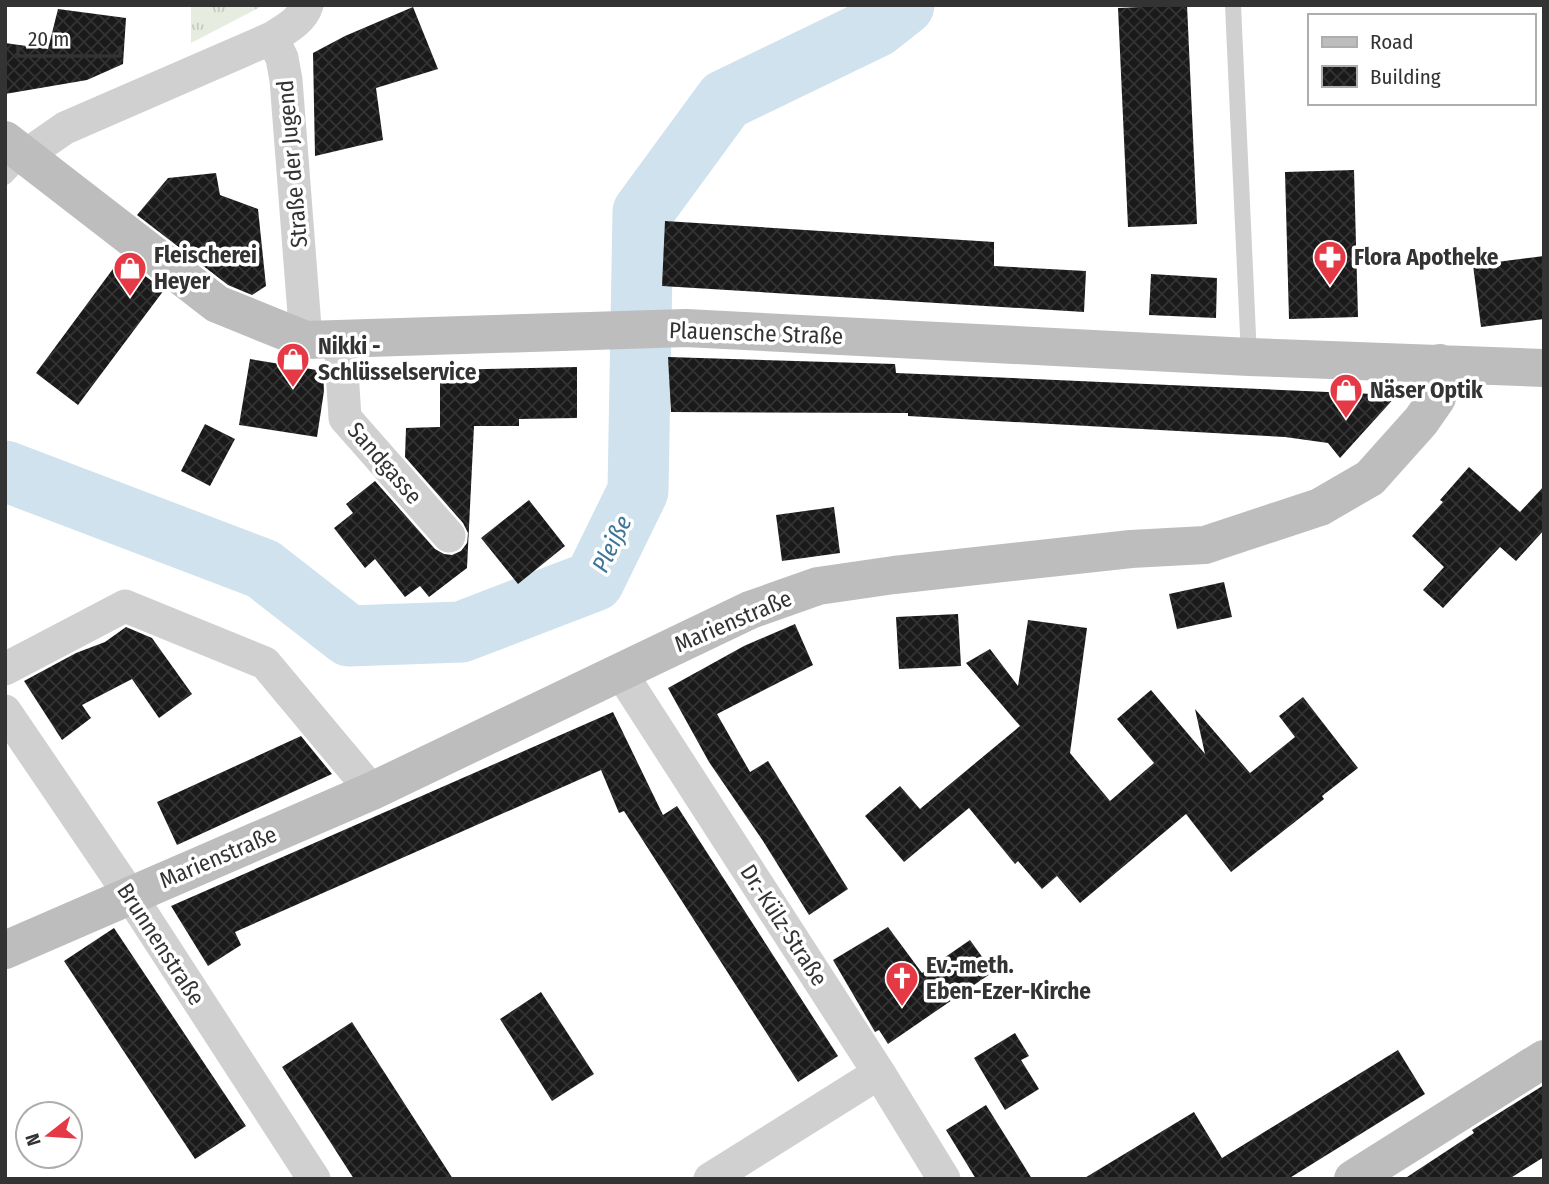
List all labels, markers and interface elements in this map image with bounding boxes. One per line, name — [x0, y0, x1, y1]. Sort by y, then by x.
scale bar — [18, 14, 119, 58]
legend — [1308, 14, 1535, 105]
text: 20 m — [28, 26, 69, 52]
text: Road — [1370, 29, 1414, 55]
text: Building — [1370, 64, 1441, 90]
street label: Straße der Jugend — [271, 79, 313, 249]
pharmacy icon: Flora Apotheke — [1311, 238, 1349, 287]
place label: Fleischerei Heyer — [154, 241, 257, 295]
place label: Flora Apotheke — [1354, 243, 1499, 271]
shop icon: Fleischerei Heyer — [111, 249, 149, 298]
street label: Plauensche Straße — [668, 316, 844, 350]
place label: Nikki - Schlüsselservice — [318, 332, 477, 386]
shop icon: Nikki - Schlüsselservice — [274, 340, 312, 389]
shop icon: Näser Optik — [1327, 371, 1365, 420]
place label: Näser Optik — [1370, 376, 1483, 404]
street label: Sandgasse — [342, 416, 428, 510]
water label: Pleiße — [586, 511, 638, 577]
street label: Marienstraße — [670, 584, 796, 658]
street label: Marienstraße — [155, 820, 281, 894]
street label: Dr.-Külz-Straße — [734, 859, 834, 991]
street label: Brunnenstraße — [111, 878, 211, 1010]
place label: Ev.-meth. Eben-Ezer-Kirche — [926, 951, 1091, 1005]
church icon: Ev.-meth. Eben-Ezer-Kirche — [883, 959, 921, 1008]
north arrow — [14, 1100, 84, 1170]
text: N — [21, 1131, 46, 1149]

